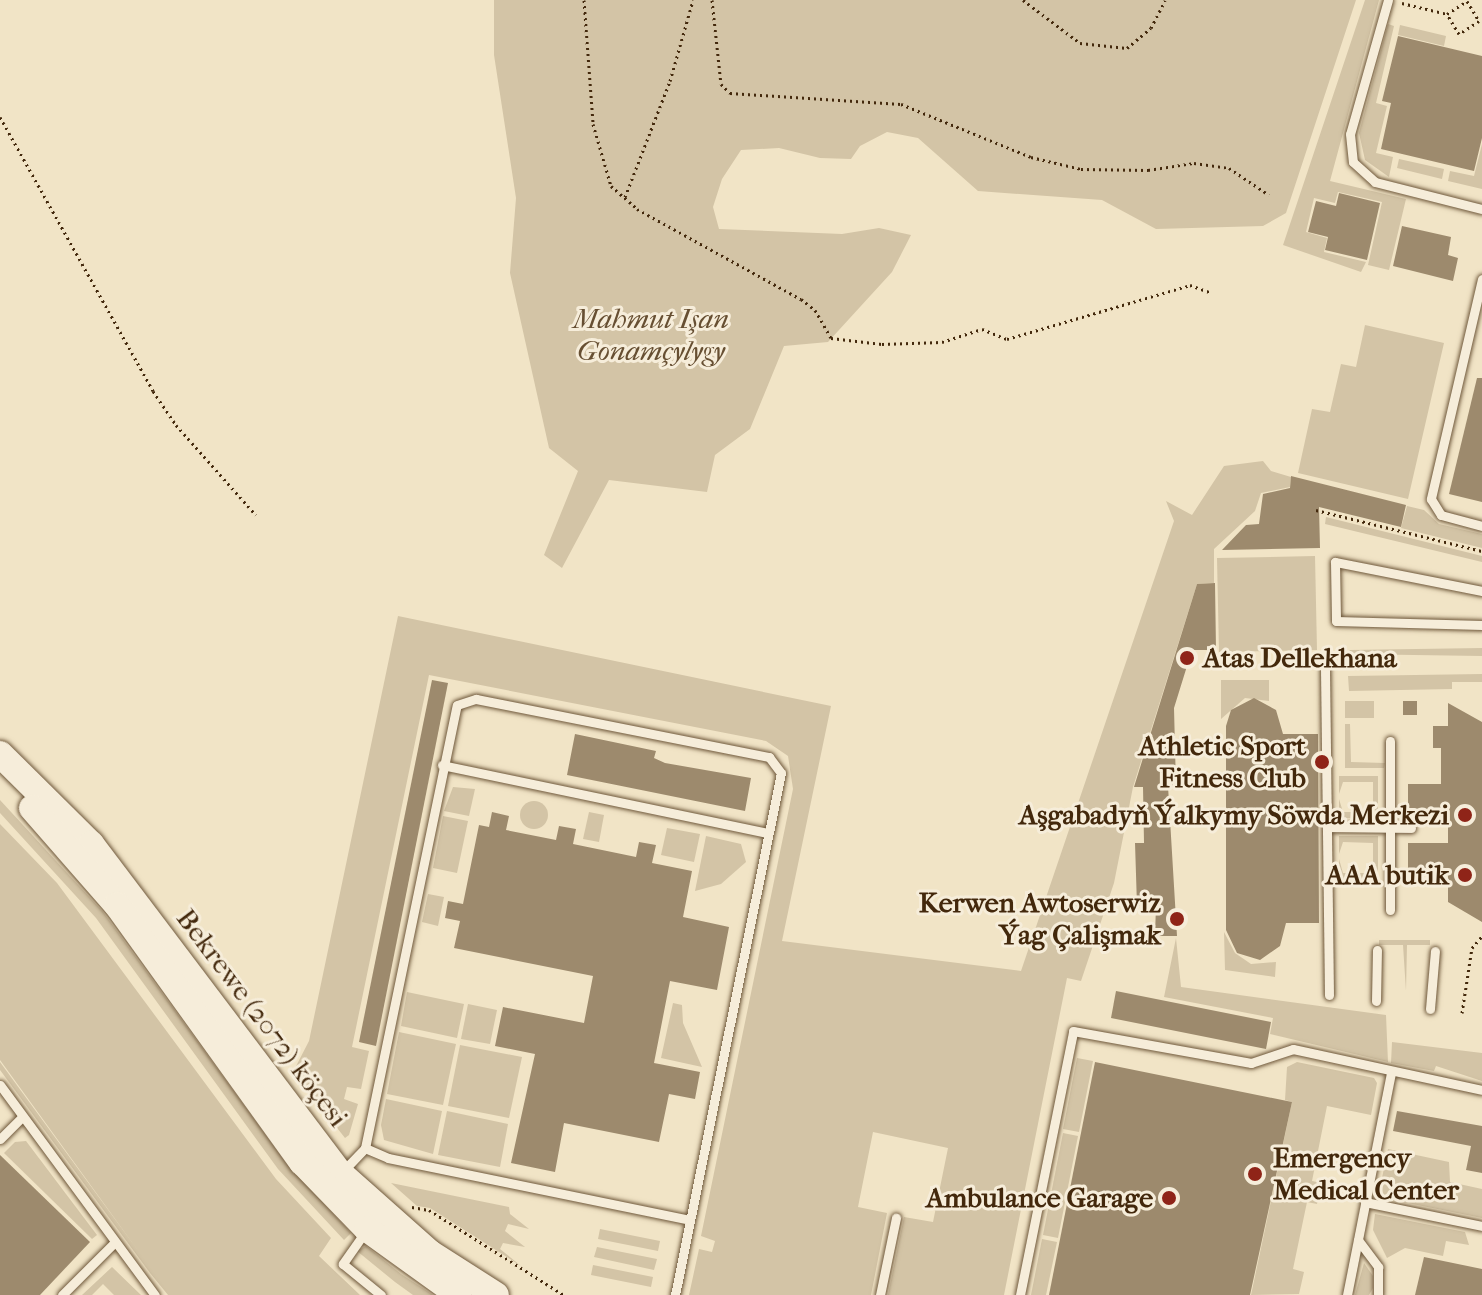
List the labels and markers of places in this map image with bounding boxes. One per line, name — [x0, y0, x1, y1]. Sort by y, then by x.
place label: Atas Dellekhana — [1203, 641, 1397, 675]
marker: Atas Dellekhana — [1178, 649, 1196, 667]
place label: Athletic Sport Fitness Club — [1139, 729, 1306, 795]
marker: Athletic Sport Fitness Club — [1313, 753, 1331, 771]
place label: Aşgabadyň Ýalkymy Söwda Merkezi — [1019, 798, 1449, 832]
marker: Aşgabadyň Ýalkymy Söwda Merkezi — [1456, 806, 1474, 824]
place label: AAA butik — [1326, 858, 1449, 892]
marker: AAA butik — [1456, 866, 1474, 884]
place label: Kerwen Awtoserwiz Ýag Çalişmak — [919, 886, 1161, 952]
marker: Kerwen Awtoserwiz Ýag Çalişmak — [1168, 910, 1186, 928]
place label: Emergency Medical Center — [1273, 1141, 1459, 1207]
marker: Emergency Medical Center — [1244, 1163, 1266, 1185]
place label: Ambulance Garage — [926, 1181, 1153, 1215]
marker: Ambulance Garage — [1160, 1189, 1178, 1207]

